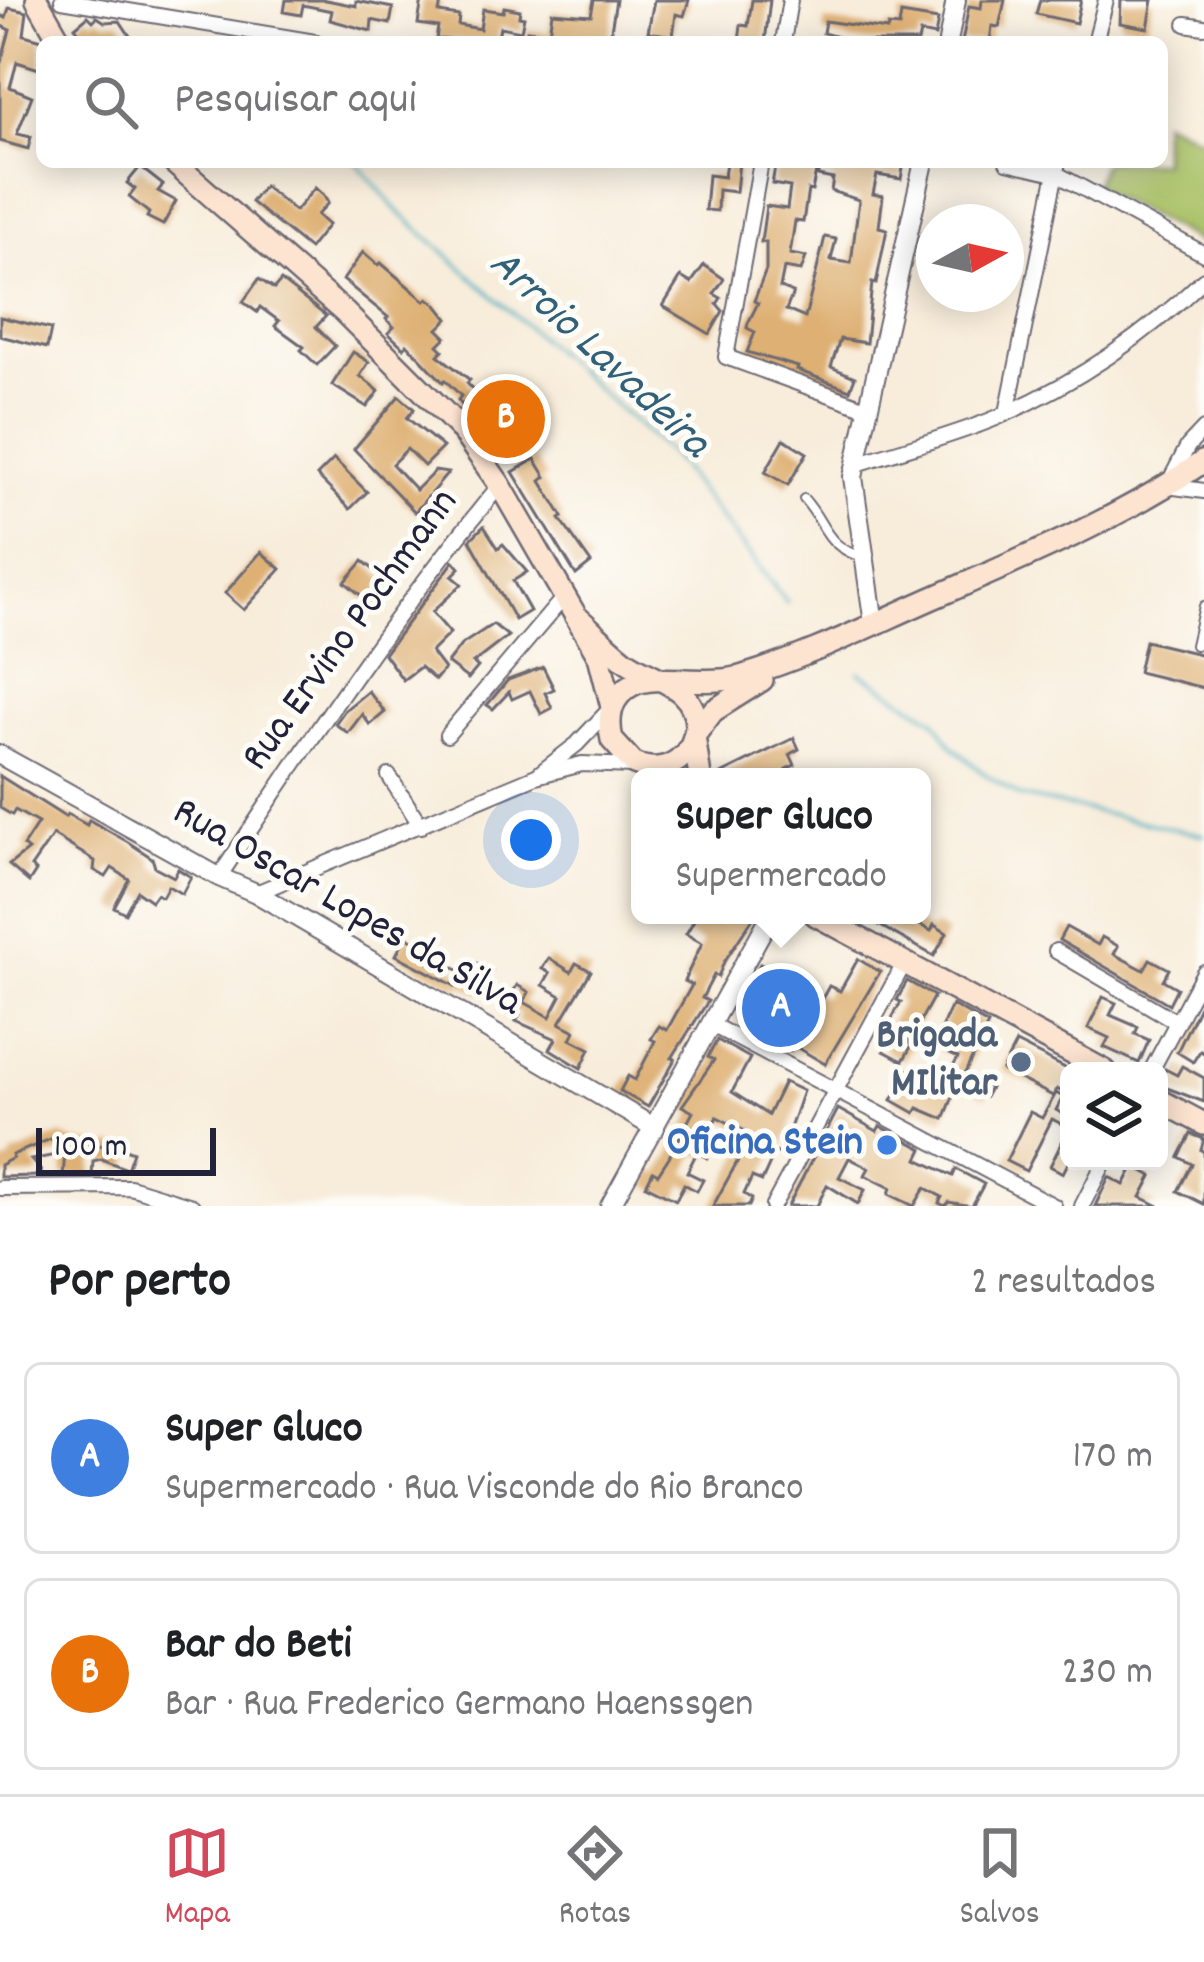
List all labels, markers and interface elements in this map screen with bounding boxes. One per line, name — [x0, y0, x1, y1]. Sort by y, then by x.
search box — [36, 36, 1168, 168]
icon: search — [78, 69, 144, 135]
text: Pesquisar aqui — [174, 70, 417, 134]
north arrow — [916, 204, 1024, 312]
water label: Arroio Lavadeira — [473, 235, 725, 476]
pin: B — [467, 374, 545, 464]
street label: Rua Ervino Pochmann — [229, 477, 475, 785]
popup — [631, 768, 931, 924]
street label: Rua Oscar Lopes da Silva — [160, 784, 533, 1034]
text: Super Gluco — [675, 787, 873, 851]
your location — [501, 810, 561, 870]
text: Supermercado — [675, 851, 887, 906]
pin: A — [742, 963, 820, 1053]
place label: Brigada MIlitar — [876, 1008, 998, 1116]
marker: Brigada MIlitar — [1008, 1049, 1034, 1075]
map controls — [1060, 1062, 1168, 1170]
button: layers — [1060, 1062, 1168, 1170]
place label: Oficina Stein — [667, 1115, 863, 1175]
scale bar — [36, 1122, 216, 1175]
text: 100 m — [54, 1125, 127, 1172]
marker: Oficina Stein — [874, 1132, 900, 1158]
text: Por perto — [48, 1248, 231, 1320]
text: 2 resultados — [971, 1257, 1156, 1312]
text: Super Gluco — [165, 1399, 363, 1463]
text: A — [79, 1431, 101, 1486]
text: 170 m — [1073, 1431, 1153, 1486]
text: Supermercado · Rua Visconde do Rio Branco — [165, 1463, 804, 1518]
text: Bar do Beti — [165, 1615, 352, 1679]
text: B — [81, 1647, 99, 1702]
text: 230 m — [1062, 1647, 1153, 1702]
text: Bar · Rua Frederico Germano Haenssgen — [165, 1679, 753, 1734]
tab: Mapa — [164, 1820, 230, 1939]
tab: Rotas — [559, 1820, 631, 1939]
tab: Salvos — [960, 1820, 1040, 1939]

